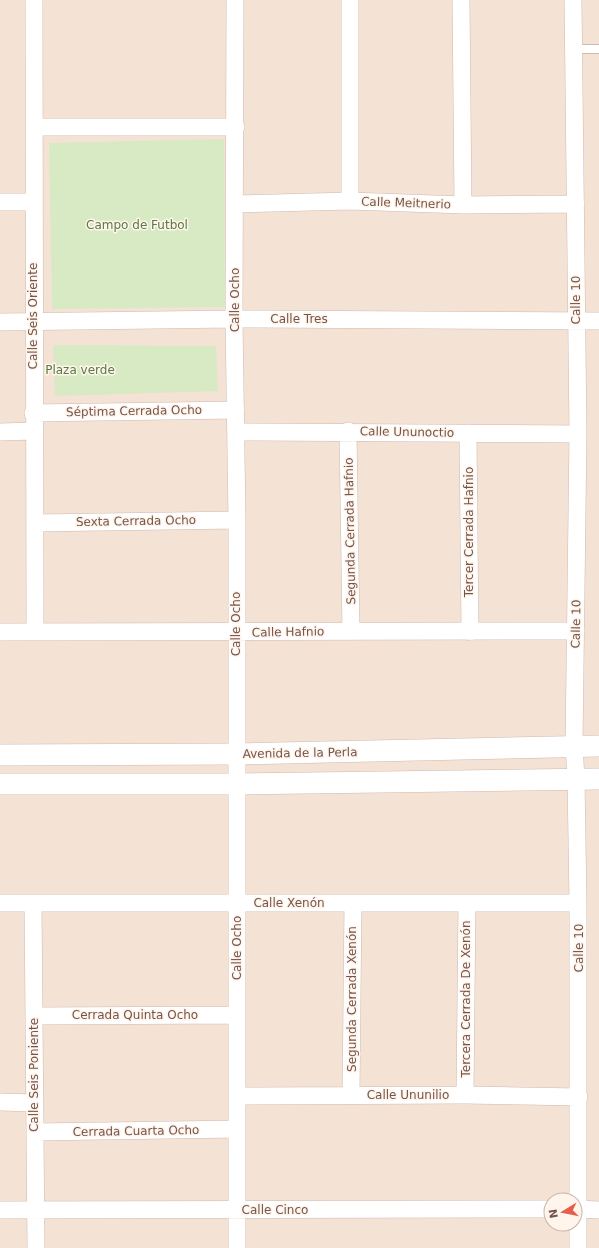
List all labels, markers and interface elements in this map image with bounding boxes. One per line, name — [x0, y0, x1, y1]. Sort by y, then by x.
street label: Calle Meitnerio — [361, 194, 451, 212]
park label: Campo de Futbol — [86, 218, 188, 232]
street label: Calle Seis Oriente — [26, 263, 40, 369]
street label: Calle Ocho — [228, 268, 242, 332]
street label: Calle 10 — [569, 276, 583, 324]
street label: Calle Tres — [270, 312, 328, 326]
park label: Plaza verde — [45, 363, 115, 377]
street label: Séptima Cerrada Ocho — [66, 403, 202, 419]
street label: Calle Ununoctio — [360, 424, 454, 440]
street label: Segunda Cerrada Hafnio — [342, 457, 358, 605]
street label: Tercer Cerrada Hafnio — [462, 467, 476, 598]
street label: Sexta Cerrada Ocho — [76, 513, 196, 529]
street label: Calle Ocho — [229, 592, 243, 656]
street label: Calle 10 — [569, 599, 583, 649]
street label: Calle Hafnio — [252, 624, 324, 640]
street label: Avenida de la Perla — [242, 745, 358, 761]
street label: Calle Xenón — [253, 896, 325, 910]
street label: Calle Ocho — [230, 916, 244, 980]
street label: Tercera Cerrada De Xenón — [459, 920, 473, 1079]
street label: Calle 10 — [572, 924, 586, 972]
street label: Segunda Cerrada Xenón — [345, 926, 359, 1072]
street label: Cerrada Quinta Ocho — [72, 1008, 198, 1022]
street label: Calle Seis Poniente — [27, 1018, 41, 1132]
street label: Calle Ununilio — [367, 1088, 449, 1102]
street label: Cerrada Cuarta Ocho — [73, 1123, 199, 1139]
north arrow — [543, 1192, 583, 1232]
street label: Calle Cinco — [242, 1203, 308, 1217]
text: N — [546, 1208, 561, 1219]

